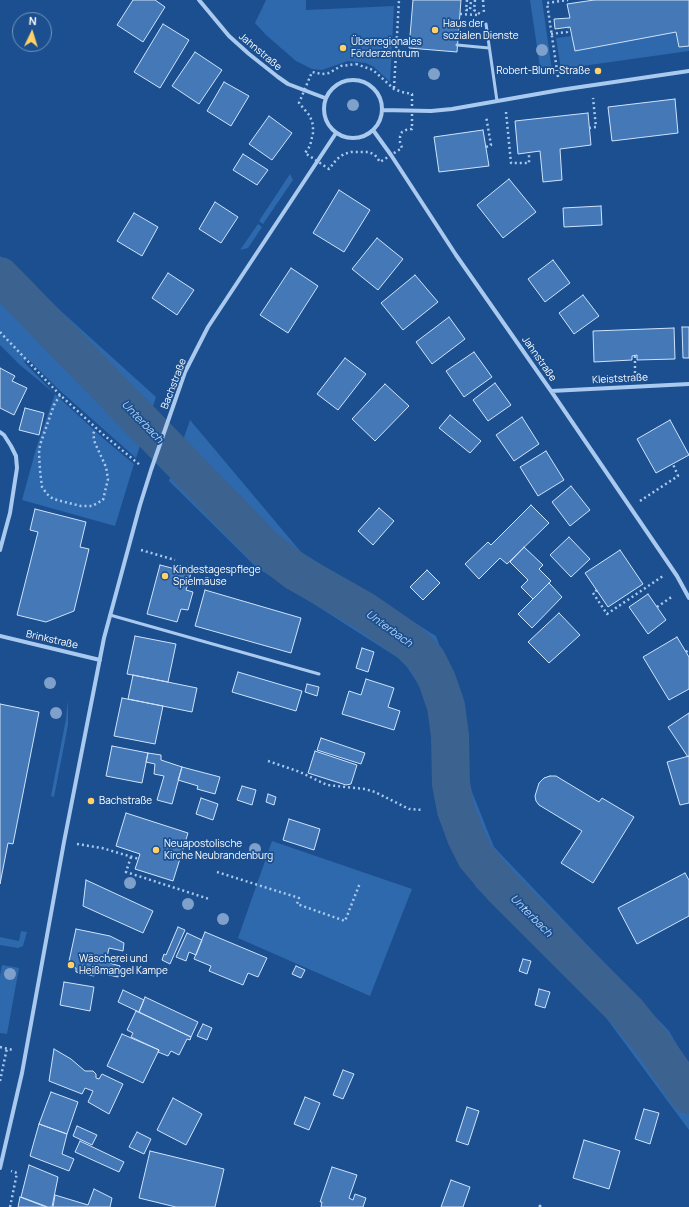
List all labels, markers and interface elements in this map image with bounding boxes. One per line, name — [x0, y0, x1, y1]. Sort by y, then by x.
north arrow — [12, 12, 52, 52]
text: N — [28, 13, 37, 28]
place label: Haus der sozialen Dienste — [443, 18, 519, 42]
marker: Haus der sozialen Dienste — [430, 25, 440, 35]
street label: Jahnstraße — [236, 31, 284, 73]
place label: Überregionales Förderzentrum — [351, 36, 422, 60]
marker: Überregionales Förderzentrum — [338, 43, 348, 53]
place label: Robert-Blum-Straße — [496, 65, 590, 77]
marker: Robert-Blum-Straße — [593, 66, 603, 76]
street label: Jahnstraße — [519, 334, 559, 384]
street label: Bachstraße — [159, 357, 189, 411]
street label: Kleiststraße — [592, 372, 648, 386]
water label: Unterbach — [118, 398, 166, 446]
place label: Kindestagespflege Spielmäuse — [173, 564, 261, 588]
marker: Kindestagespflege Spielmäuse — [160, 571, 170, 581]
water label: Unterbach — [363, 608, 415, 650]
street label: Brinkstraße — [25, 628, 79, 652]
place label: Bachstraße — [99, 795, 152, 807]
marker: Bachstraße — [86, 796, 96, 806]
place label: Neuapostolische Kirche Neubrandenburg — [164, 838, 273, 862]
marker: Neuapostolische Kirche Neubrandenburg — [151, 845, 161, 855]
water label: Unterbach — [507, 892, 555, 940]
place label: Wäscherei und Heißmangel Kampe — [79, 953, 168, 976]
marker: Wäscherei und Heißmangel Kampe — [66, 960, 76, 970]

